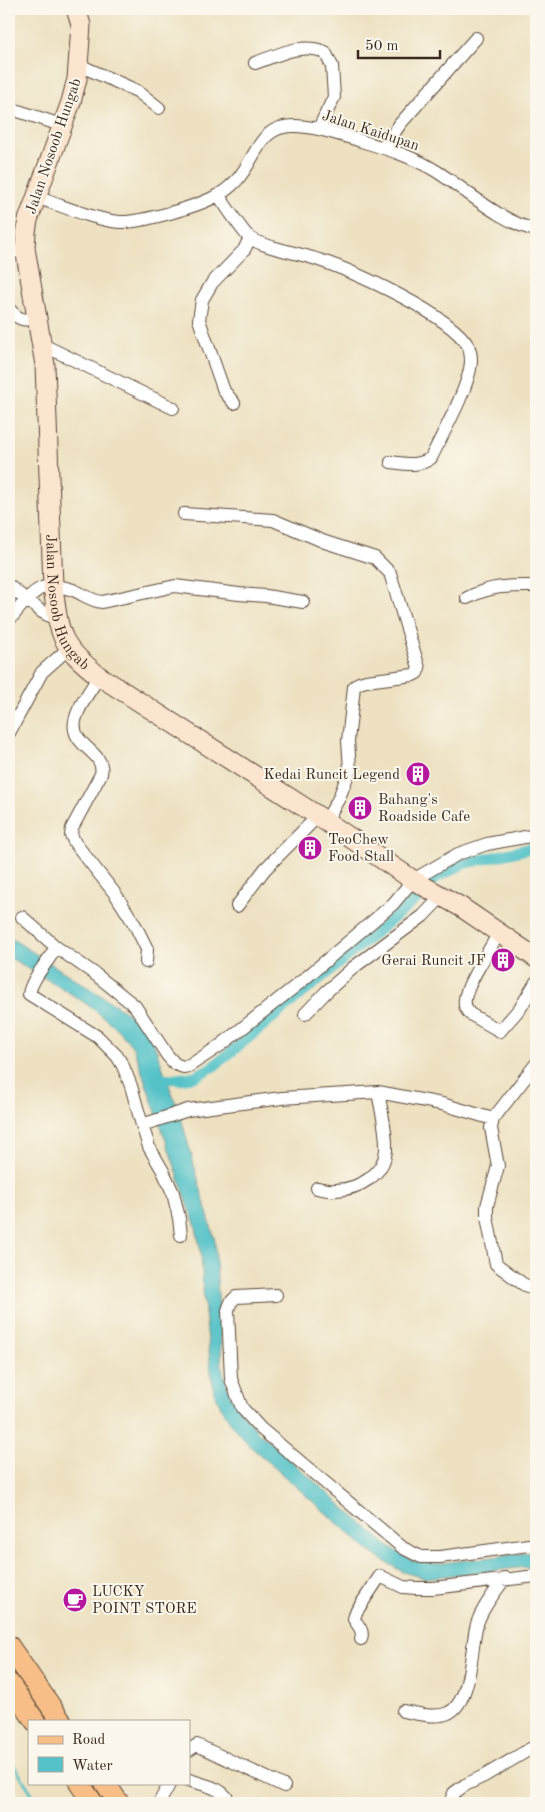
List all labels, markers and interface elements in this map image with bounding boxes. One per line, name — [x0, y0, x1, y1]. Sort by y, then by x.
scale bar — [358, 28, 440, 60]
text: 50 m — [365, 39, 399, 54]
street label: Jalan Nosoob Hungab — [24, 77, 85, 216]
street label: Jalan Kaidupan — [320, 109, 421, 154]
street label: Jalan Nosoob Hungab — [42, 534, 92, 674]
building icon: Kedai Runcit Legend — [405, 761, 431, 787]
place label: Kedai Runcit Legend — [263, 768, 400, 783]
place label: Bahang's Roadside Cafe — [378, 793, 470, 825]
building icon: Bahang's Roadside Cafe — [347, 795, 373, 821]
place label: TeoChew Food Stall — [328, 833, 394, 865]
building icon: TeoChew Food Stall — [297, 835, 323, 861]
building icon: Gerai Runcit JF — [490, 947, 516, 973]
place label: Gerai Runcit JF — [381, 954, 486, 969]
place label: LUCKY POINT STORE — [92, 1585, 197, 1617]
cafe icon: LUCKY POINT STORE — [62, 1587, 88, 1613]
legend — [28, 1720, 190, 1784]
text: Road — [72, 1733, 106, 1748]
text: Water — [72, 1759, 113, 1774]

